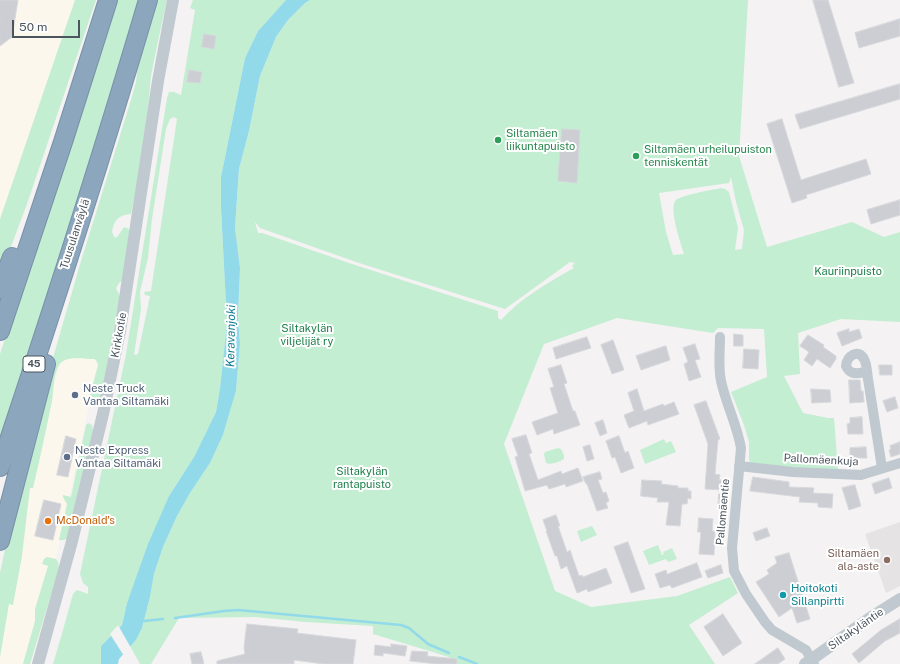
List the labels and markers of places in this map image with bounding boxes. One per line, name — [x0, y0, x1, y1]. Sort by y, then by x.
place label: Siltamäen liikuntapuisto — [506, 127, 575, 153]
marker: Siltamäen liikuntapuisto — [493, 135, 503, 145]
place label: Siltamäen urheilupuiston tenniskentät — [644, 143, 772, 169]
marker: Siltamäen urheilupuiston tenniskentät — [631, 151, 641, 161]
place label: Neste Truck Vantaa Siltamäki — [83, 382, 169, 408]
marker: Neste Truck Vantaa Siltamäki — [70, 390, 80, 400]
place label: Neste Express Vantaa Siltamäki — [75, 444, 161, 470]
marker: Neste Express Vantaa Siltamäki — [62, 452, 72, 462]
place label: McDonald's — [56, 514, 115, 528]
marker: McDonald's — [43, 516, 53, 526]
place label: Siltamäen ala-aste — [827, 547, 879, 573]
marker: Siltamäen ala-aste — [882, 555, 892, 565]
place label: Hoitokoti Sillanpirtti — [791, 582, 844, 608]
marker: Hoitokoti Sillanpirtti — [778, 590, 788, 600]

